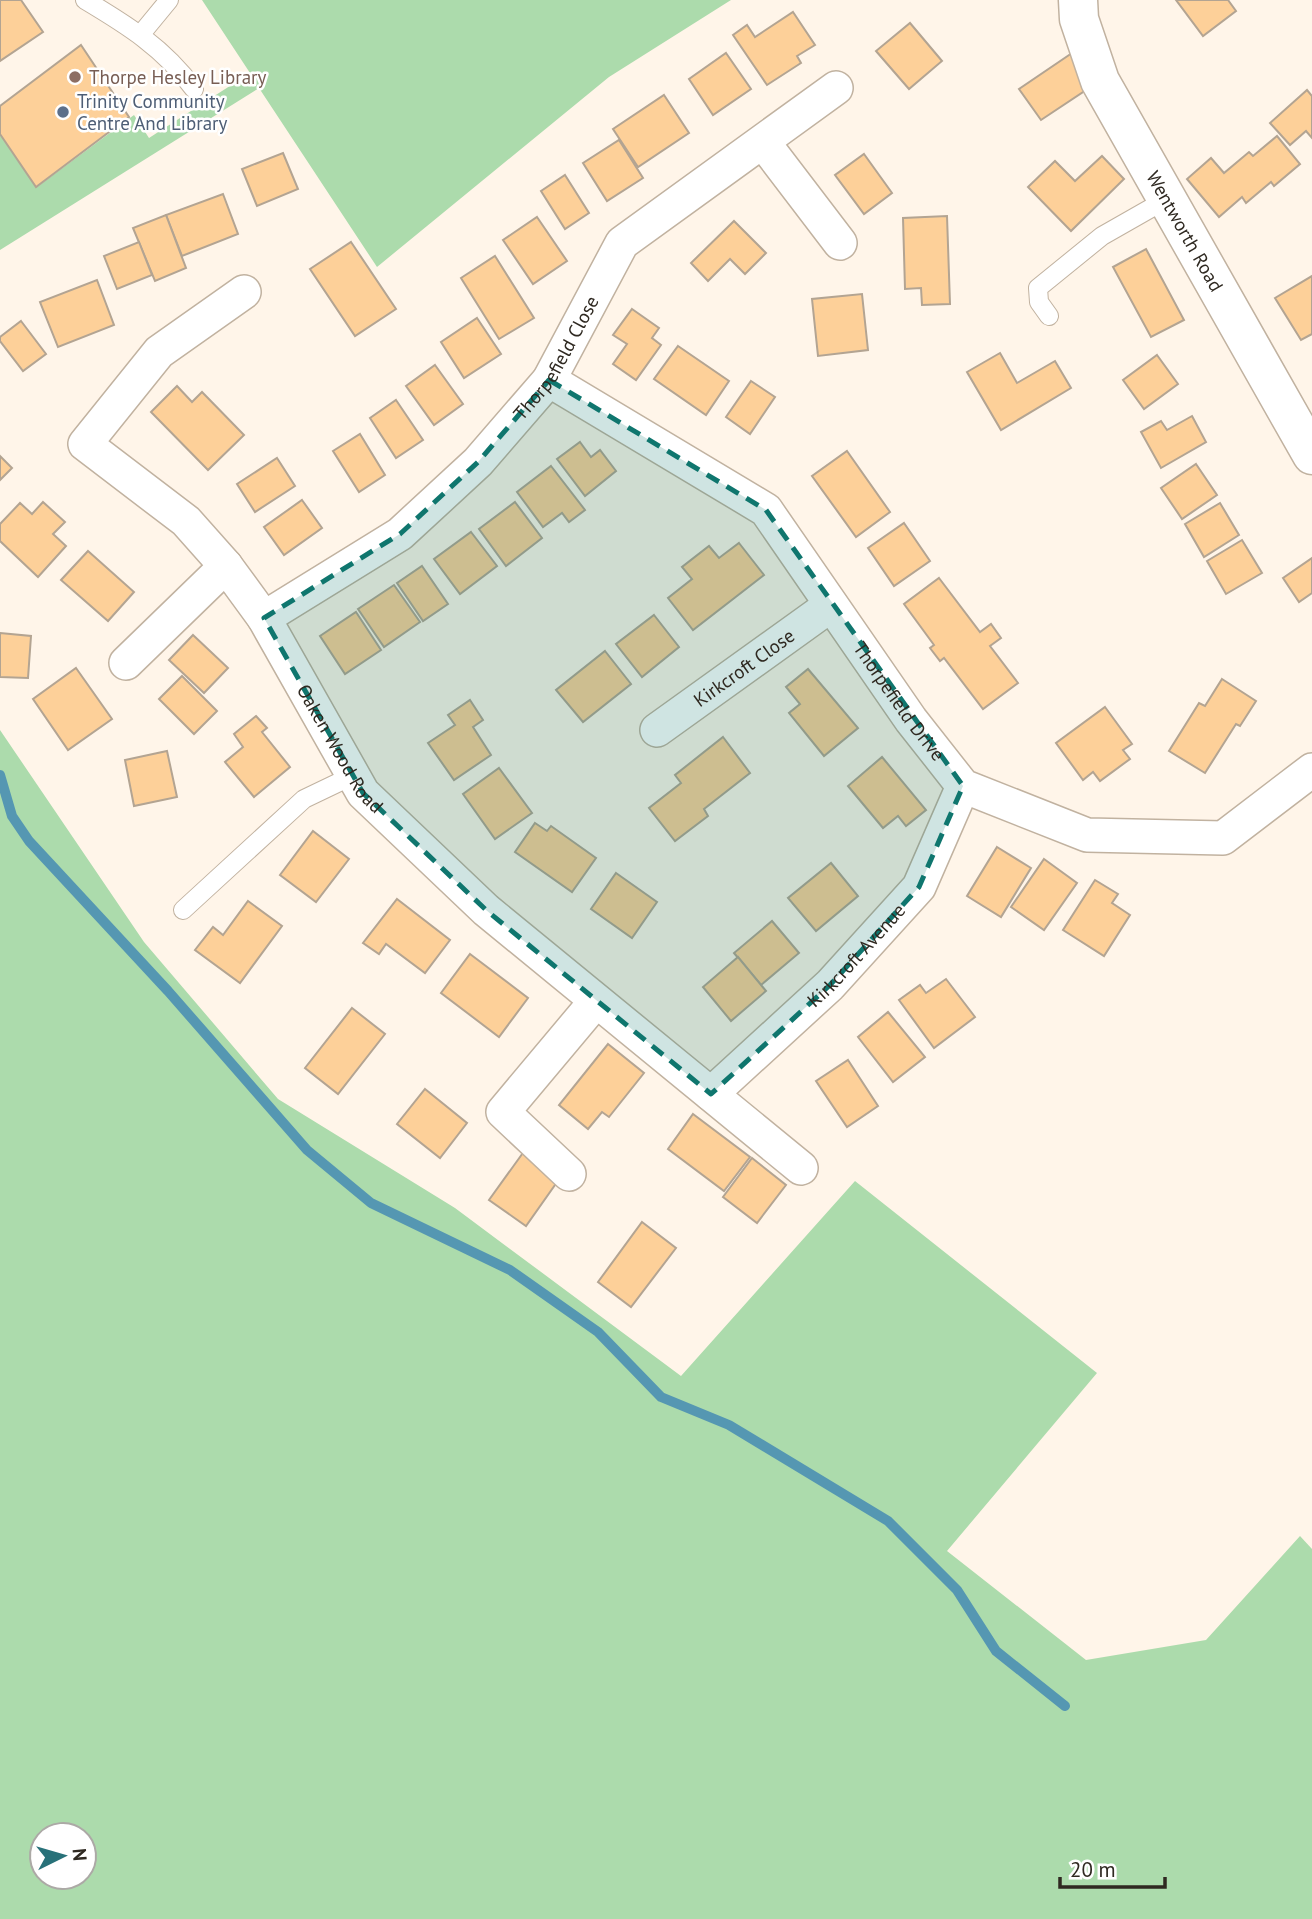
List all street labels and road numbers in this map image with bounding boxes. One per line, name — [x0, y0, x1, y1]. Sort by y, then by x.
street label: Wentworth Road — [1141, 167, 1229, 296]
street label: Thorpefield Close — [508, 292, 604, 425]
street label: Kirkcroft Close — [689, 623, 799, 712]
street label: Thorpefield Drive — [848, 637, 950, 765]
street label: Oaken Wood Road — [292, 680, 388, 818]
street label: Kirkcroft Avenue — [802, 898, 910, 1012]

